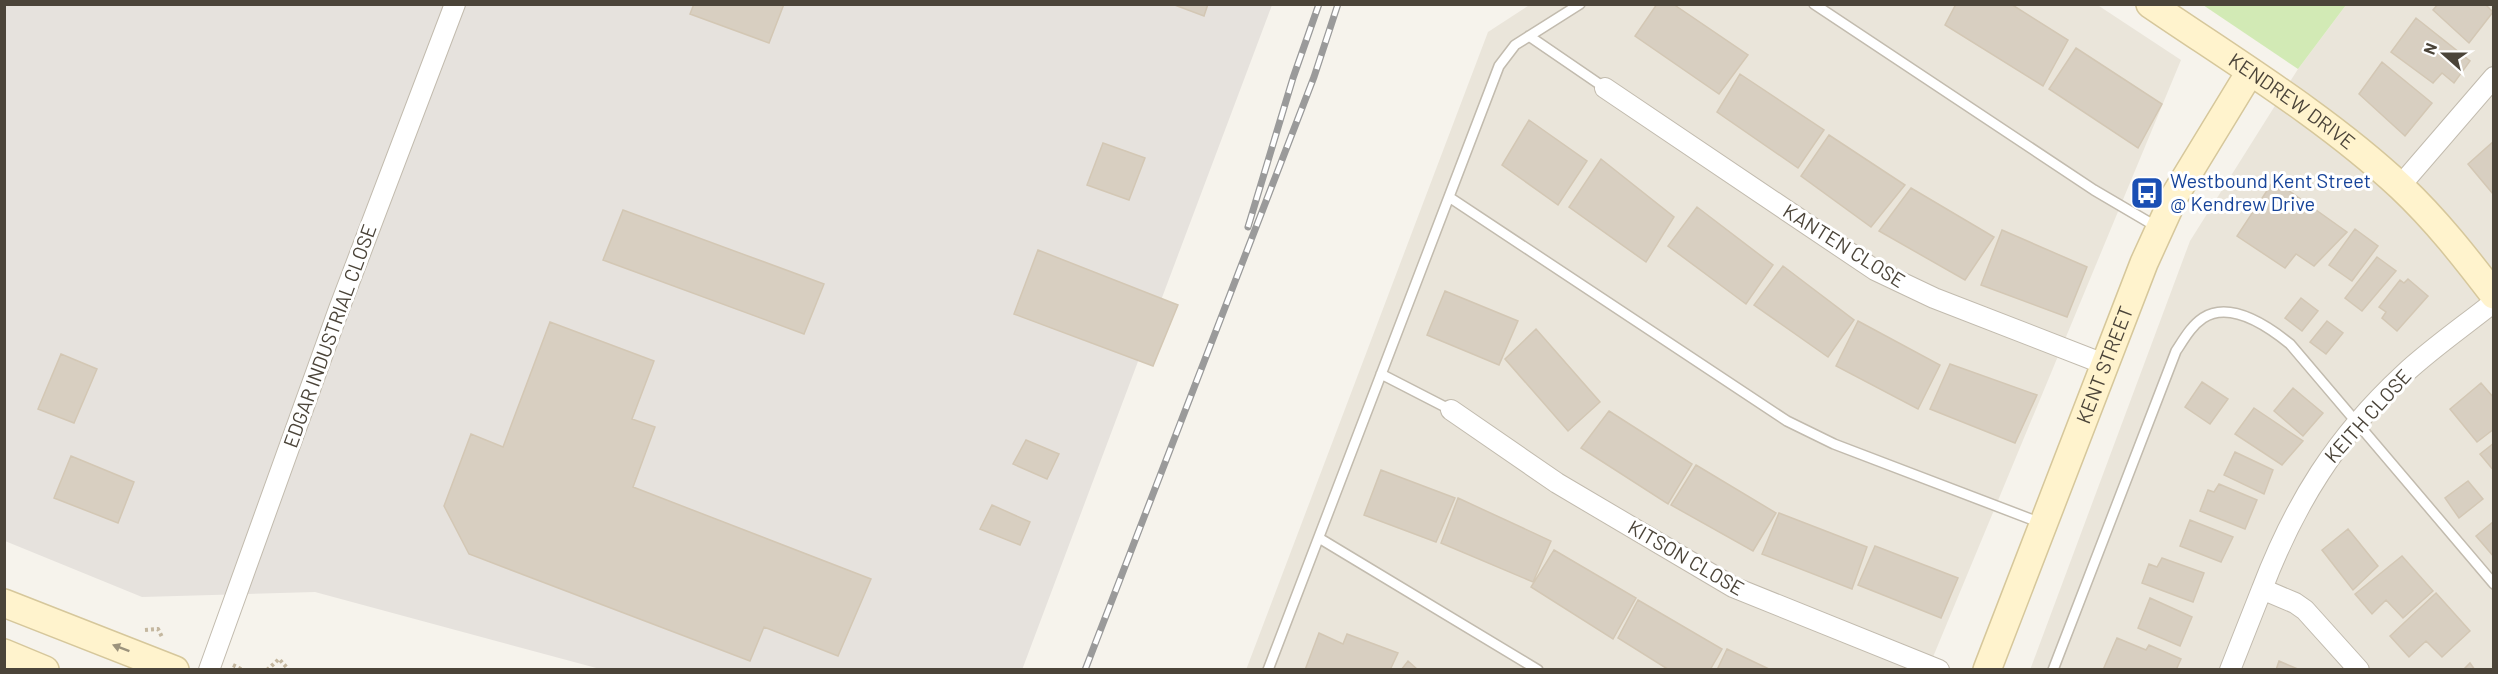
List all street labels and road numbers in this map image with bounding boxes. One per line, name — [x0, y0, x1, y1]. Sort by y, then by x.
street label: KENDREW DRIVE — [2225, 47, 2360, 154]
street label: KANTEN CLOSE — [1779, 198, 1910, 292]
street label: EDGAR INDUSTRIAL CLOSE — [277, 221, 381, 451]
street label: KENT STREET — [2070, 302, 2137, 427]
street label: KEITH CLOSE — [2319, 364, 2416, 467]
street label: KITSON CLOSE — [1624, 514, 1749, 600]

